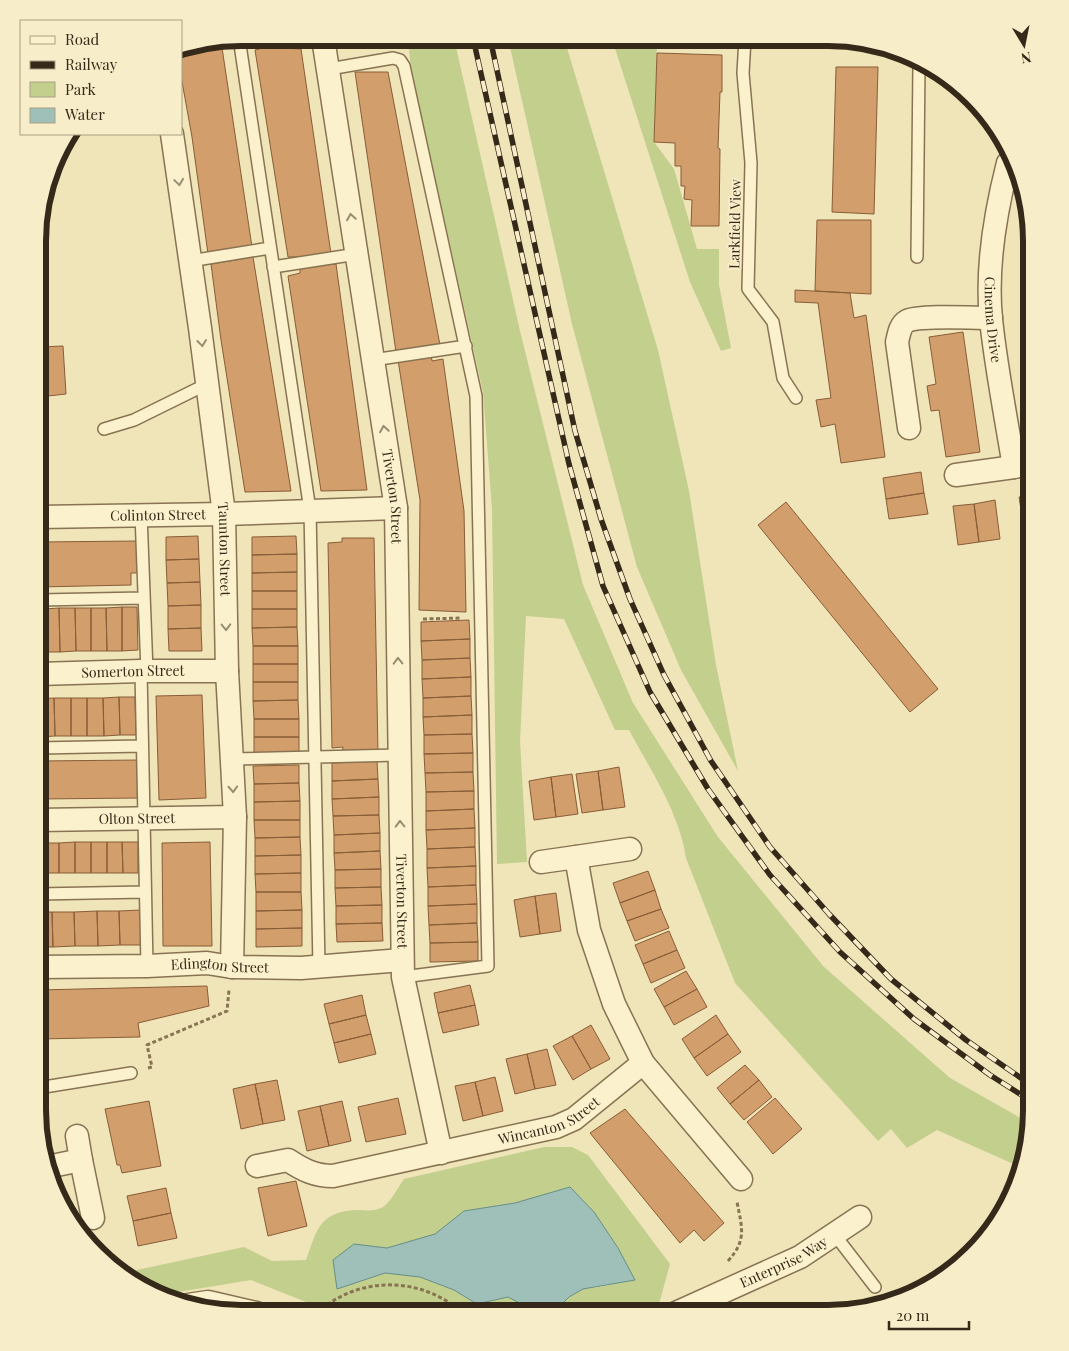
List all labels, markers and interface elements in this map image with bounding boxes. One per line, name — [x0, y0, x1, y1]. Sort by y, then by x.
legend — [20, 20, 182, 135]
north arrow — [999, 20, 1049, 70]
text: Road — [65, 29, 99, 49]
text: N — [1020, 48, 1033, 69]
text: Railway — [65, 54, 118, 74]
text: Park — [65, 79, 97, 99]
text: Water — [64, 104, 105, 124]
one-way arrow — [173, 178, 184, 186]
street label: Larkfield View — [724, 179, 745, 269]
one-way arrow — [347, 213, 357, 221]
street label: Cinema Drive — [981, 276, 1006, 364]
one-way arrow — [196, 339, 207, 347]
one-way arrow — [379, 425, 389, 434]
street label: Tiverton Street — [378, 448, 407, 545]
street label: Taunton Street — [214, 501, 236, 598]
street label: Colinton Street — [110, 504, 207, 525]
one-way arrow — [221, 623, 231, 631]
one-way arrow — [393, 657, 403, 664]
street label: Somerton Street — [81, 661, 186, 682]
one-way arrow — [228, 785, 239, 793]
street label: Olton Street — [99, 808, 176, 828]
one-way arrow — [395, 819, 405, 827]
street label: Tiverton Street — [392, 854, 413, 950]
street label: Edington Street — [170, 953, 270, 977]
street label: Wincanton Street — [495, 1091, 604, 1149]
street label: Enterprise Way — [737, 1232, 831, 1292]
scale bar — [889, 1298, 969, 1330]
text: 20 m — [896, 1305, 930, 1325]

